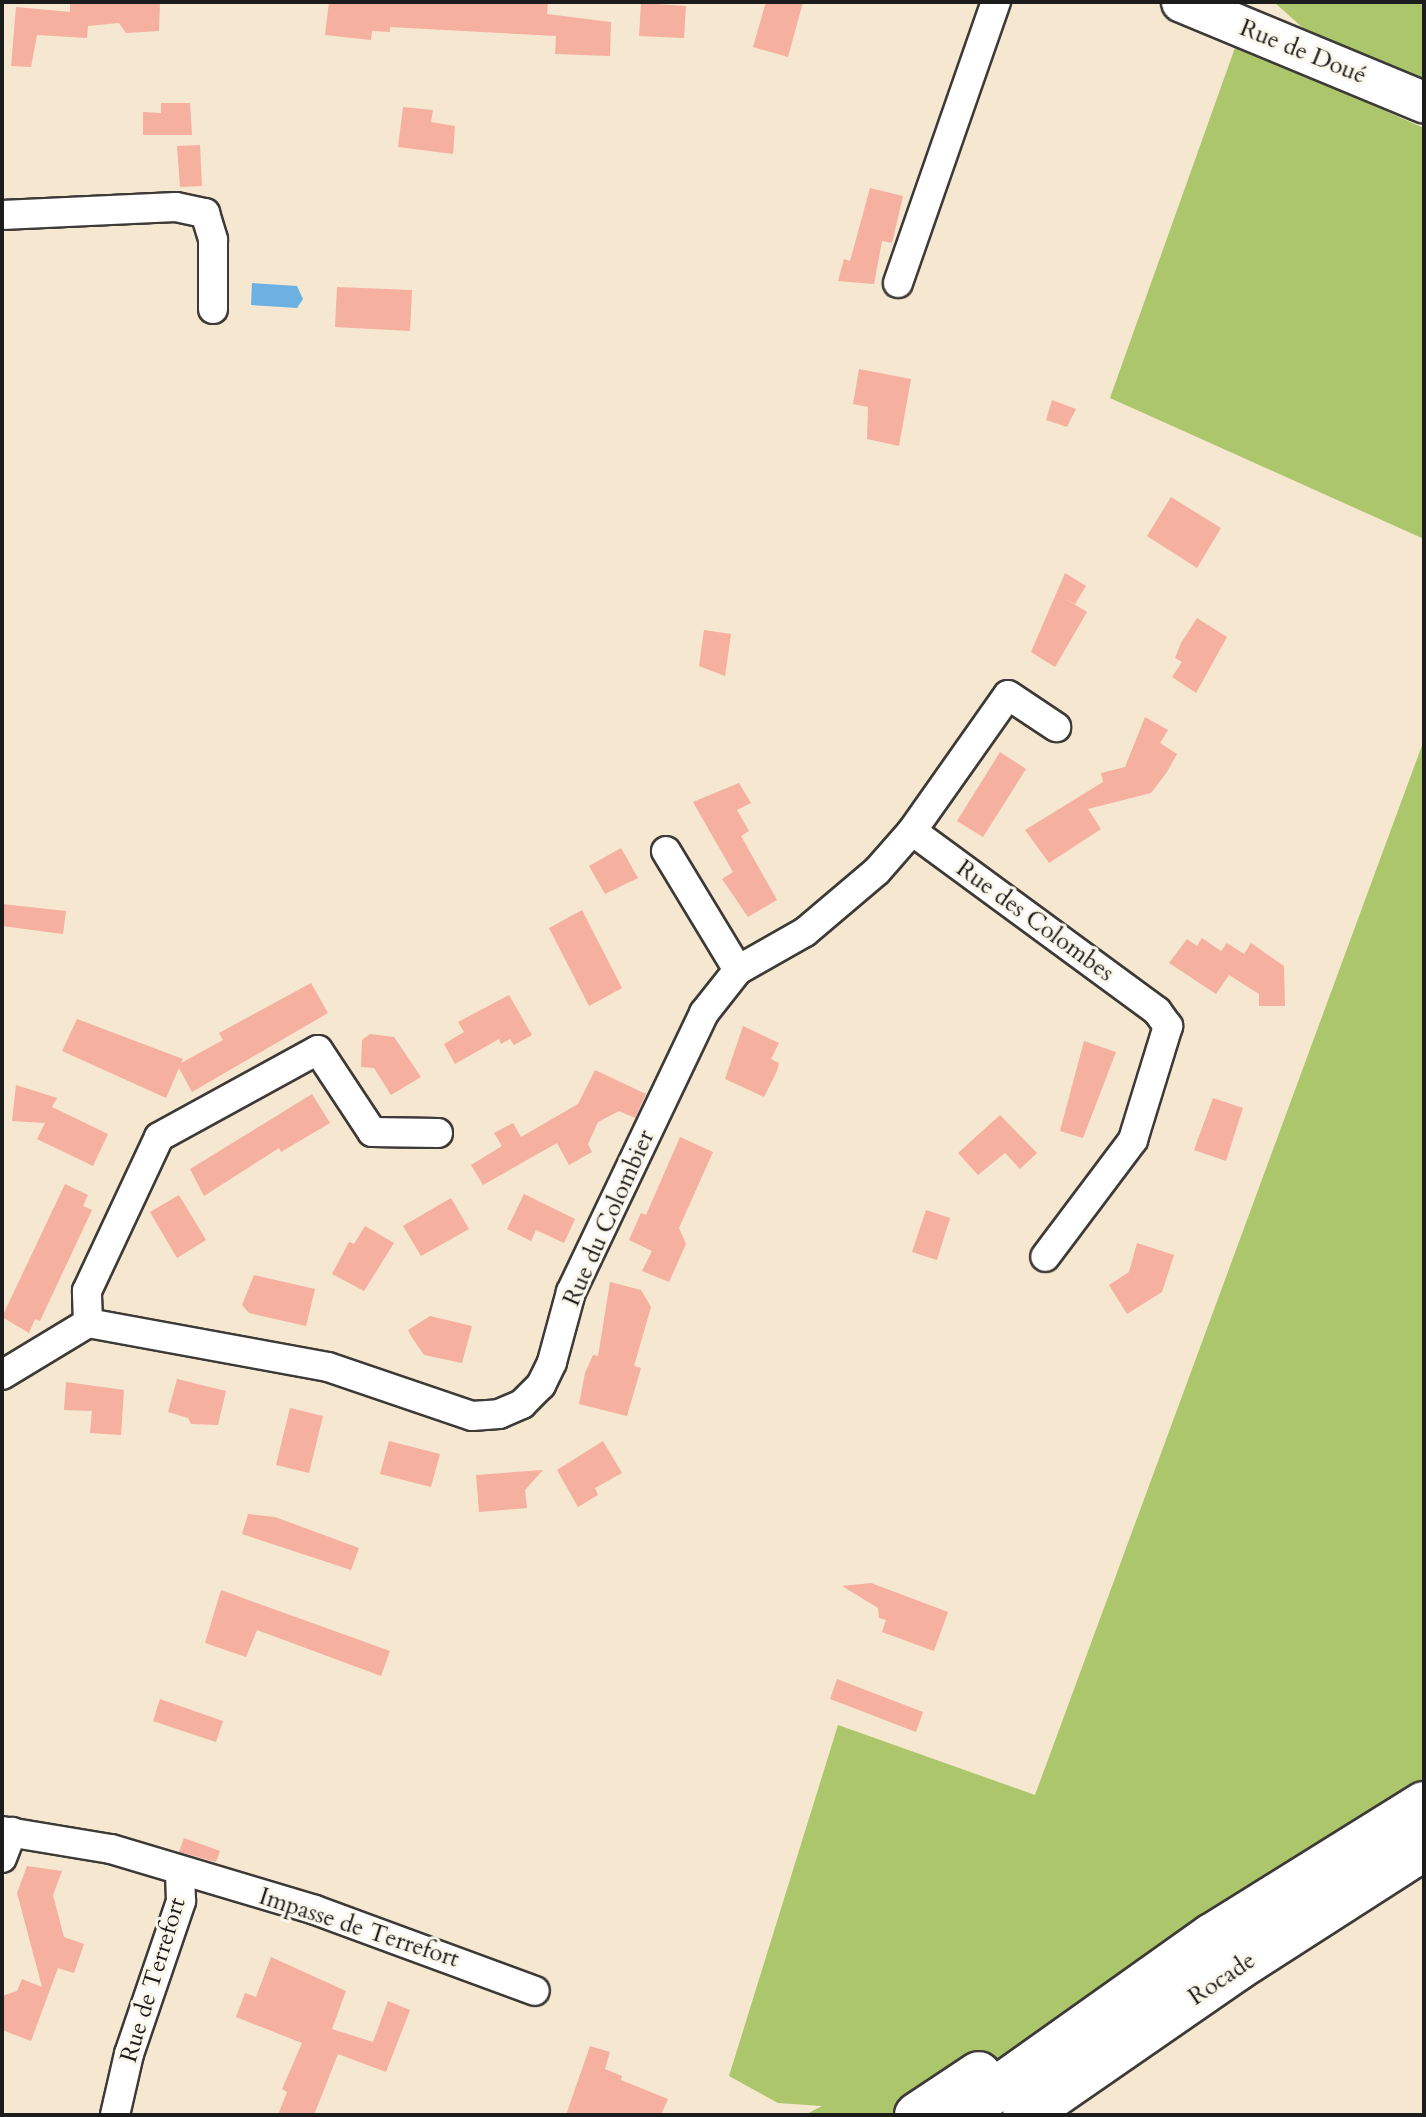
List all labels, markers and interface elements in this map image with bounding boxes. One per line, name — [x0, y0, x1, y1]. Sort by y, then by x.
street label: Rue de Doué — [1236, 14, 1370, 90]
street label: Rue des Colombes — [951, 854, 1119, 988]
street label: Rue du Colombier — [557, 1126, 661, 1310]
street label: Impasse de Terrefort — [255, 1882, 463, 1974]
street label: Rue de Terrefort — [114, 1894, 192, 2066]
street label: Rocade — [1183, 1946, 1261, 2012]

